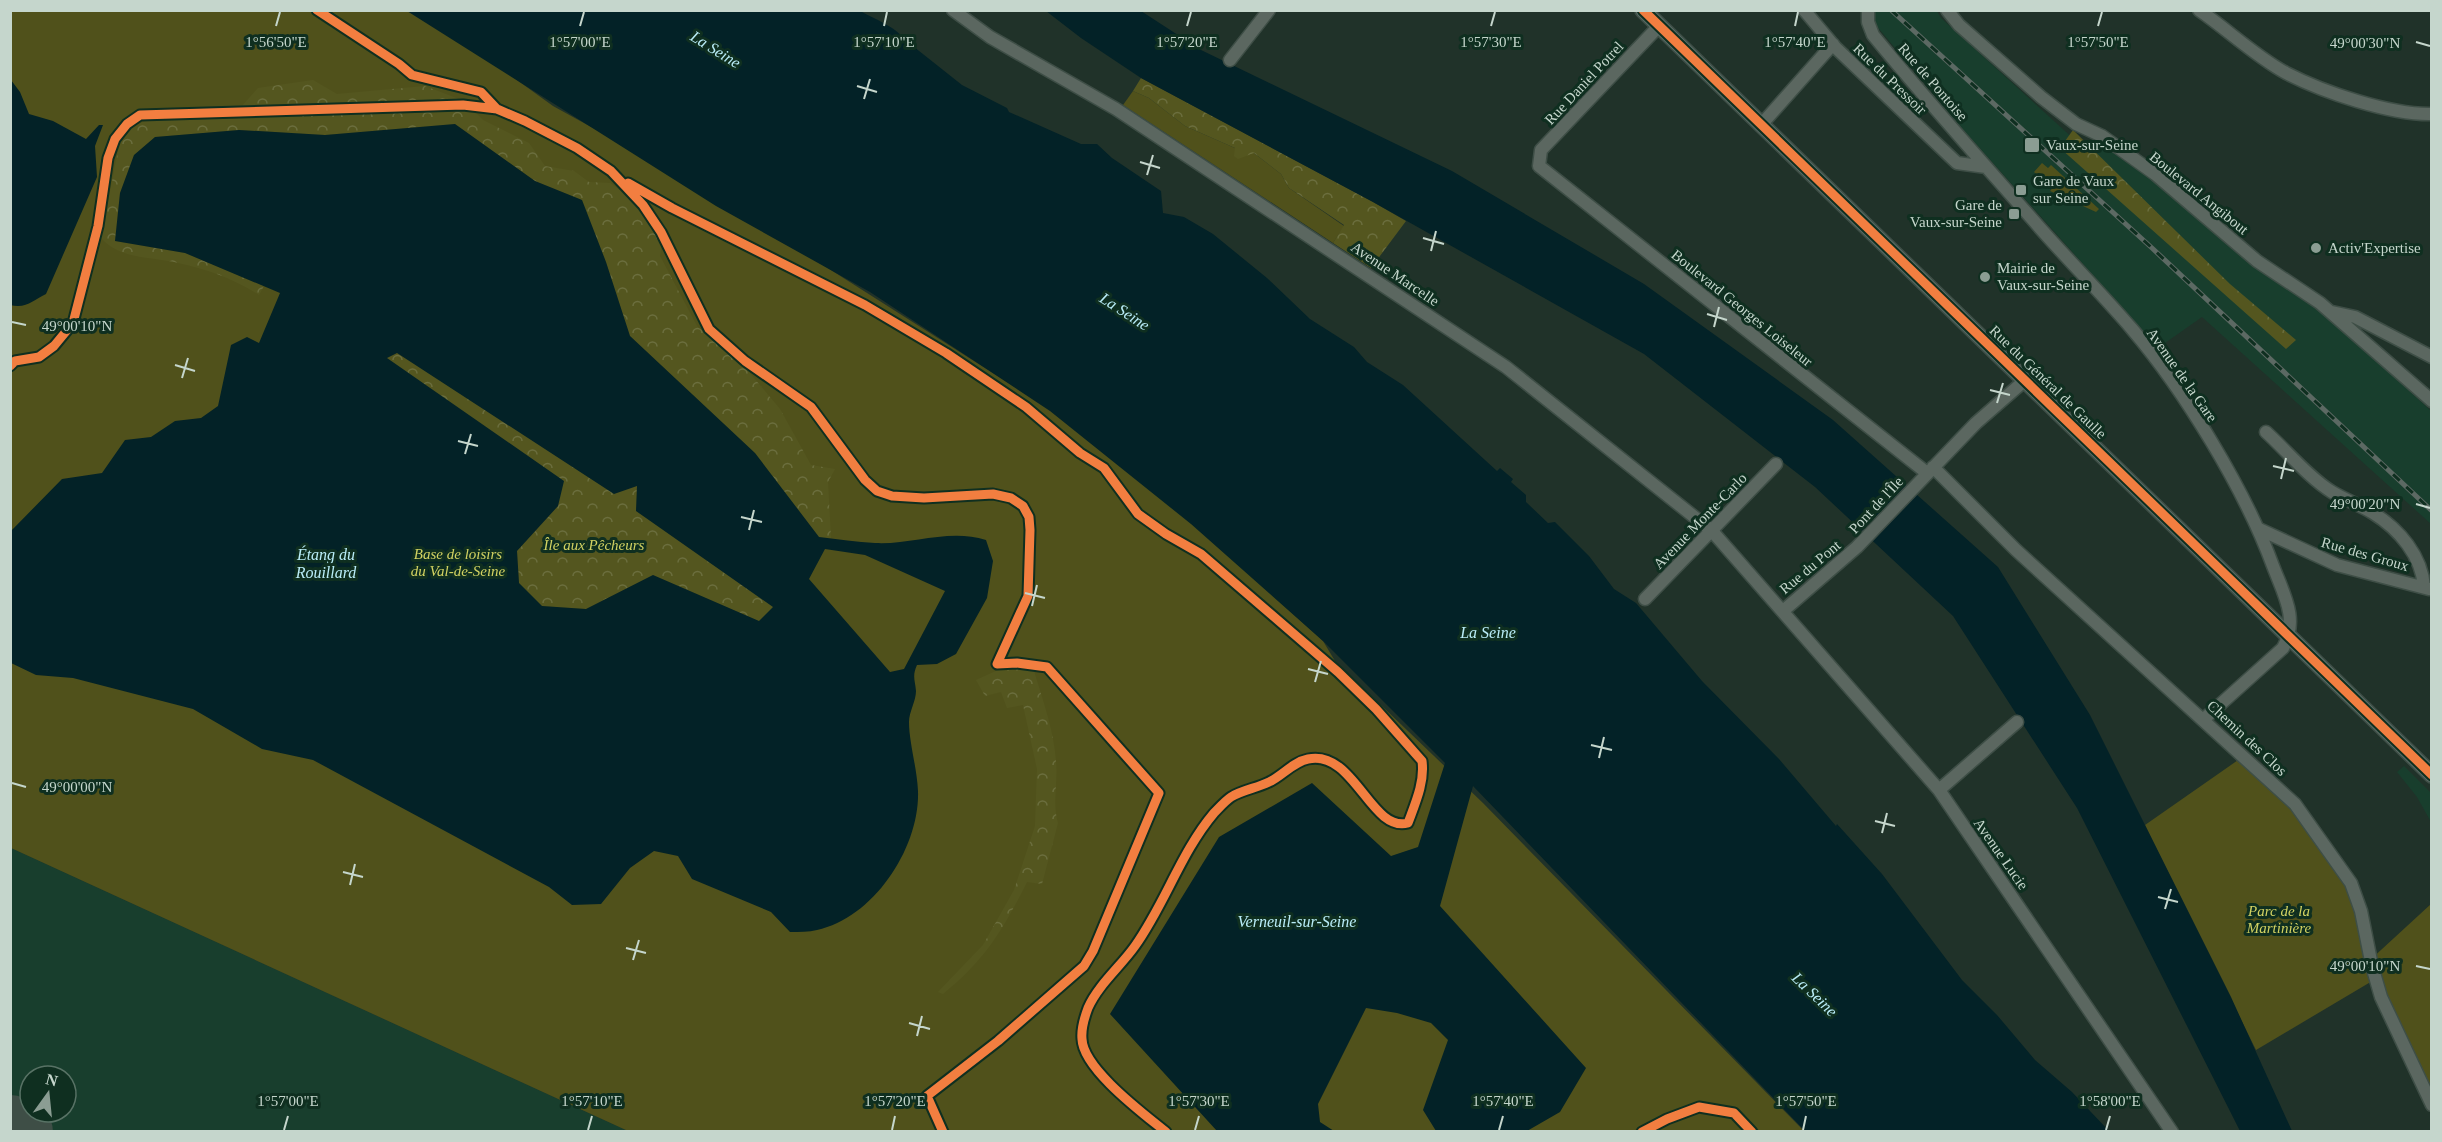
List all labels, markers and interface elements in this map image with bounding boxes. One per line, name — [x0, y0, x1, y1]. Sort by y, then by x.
water label: La Seine — [687, 27, 744, 71]
text: 1°56'50"E — [245, 34, 307, 50]
text: 1°57'00"E — [549, 34, 611, 50]
text: 1°57'10"E — [853, 34, 915, 50]
text: 1°57'20"E — [1156, 34, 1218, 50]
text: 1°57'30"E — [1460, 34, 1522, 50]
text: 1°57'40"E — [1764, 34, 1826, 50]
text: 1°57'50"E — [2067, 34, 2129, 50]
text: 49°00'30"N — [2330, 35, 2400, 51]
street label: Rue Daniel Potrel — [1541, 38, 1627, 128]
street label: Rue du Pressoir — [1850, 40, 1930, 118]
street label: Rue de Pontoise — [1895, 40, 1971, 124]
marker: Vaux-sur-Seine — [2023, 136, 2041, 154]
place label: Vaux-sur-Seine — [2046, 137, 2139, 153]
street label: Boulevard Angibout — [2147, 148, 2252, 238]
place label: Gare de Vaux sur Seine — [2033, 173, 2115, 206]
marker: Gare de Vaux sur Seine — [2014, 183, 2028, 197]
place label: Gare de Vaux-sur-Seine — [1910, 197, 2002, 230]
marker: Gare de Vaux-sur-Seine — [2007, 207, 2021, 221]
street label: Avenue Marcelle — [1348, 239, 1442, 310]
place label: Activ'Expertise — [2328, 240, 2421, 256]
marker: Activ'Expertise — [2309, 241, 2323, 255]
street label: Boulevard Georges Loiseleur — [1668, 246, 1816, 370]
place label: Mairie de Vaux-sur-Seine — [1997, 260, 2090, 293]
marker: Mairie de Vaux-sur-Seine — [1978, 270, 1992, 284]
water label: La Seine — [1096, 289, 1153, 334]
text: 49°00'10"N — [42, 318, 112, 334]
street label: Rue du Général de Gaulle — [1986, 322, 2110, 442]
street label: Avenue de la Gare — [2144, 325, 2221, 425]
street label: Avenue Monte-Carlo — [1650, 470, 1750, 572]
street label: Pont de l'Île — [1846, 473, 1907, 537]
text: 49°00'20"N — [2330, 496, 2400, 512]
street label: Rue des Groux — [2320, 534, 2411, 574]
park label: Île aux Pêcheurs — [543, 537, 645, 553]
street label: Rue du Pont — [1776, 537, 1844, 597]
water label: Étang du Rouillard — [295, 545, 357, 581]
park label: Base de loisirs du Val-de-Seine — [411, 546, 506, 579]
water label: La Seine — [1459, 624, 1516, 641]
street label: Chemin des Clos — [2204, 697, 2290, 779]
text: 49°00'00"N — [42, 779, 112, 795]
street label: Avenue Lucie — [1971, 815, 2032, 893]
park label: Parc de la Martinière — [2246, 903, 2312, 936]
water label: Verneuil-sur-Seine — [1238, 913, 1356, 930]
text: 49°00'10"N — [2330, 958, 2400, 974]
water label: La Seine — [1788, 968, 1841, 1020]
north arrow — [18, 1064, 78, 1124]
text: N — [44, 1070, 60, 1090]
text: 1°57'00"E — [257, 1093, 319, 1109]
text: 1°57'10"E — [561, 1093, 623, 1109]
text: 1°57'20"E — [864, 1093, 926, 1109]
text: 1°57'30"E — [1168, 1093, 1230, 1109]
text: 1°57'40"E — [1472, 1093, 1534, 1109]
text: 1°57'50"E — [1775, 1093, 1837, 1109]
text: 1°58'00"E — [2079, 1093, 2141, 1109]

